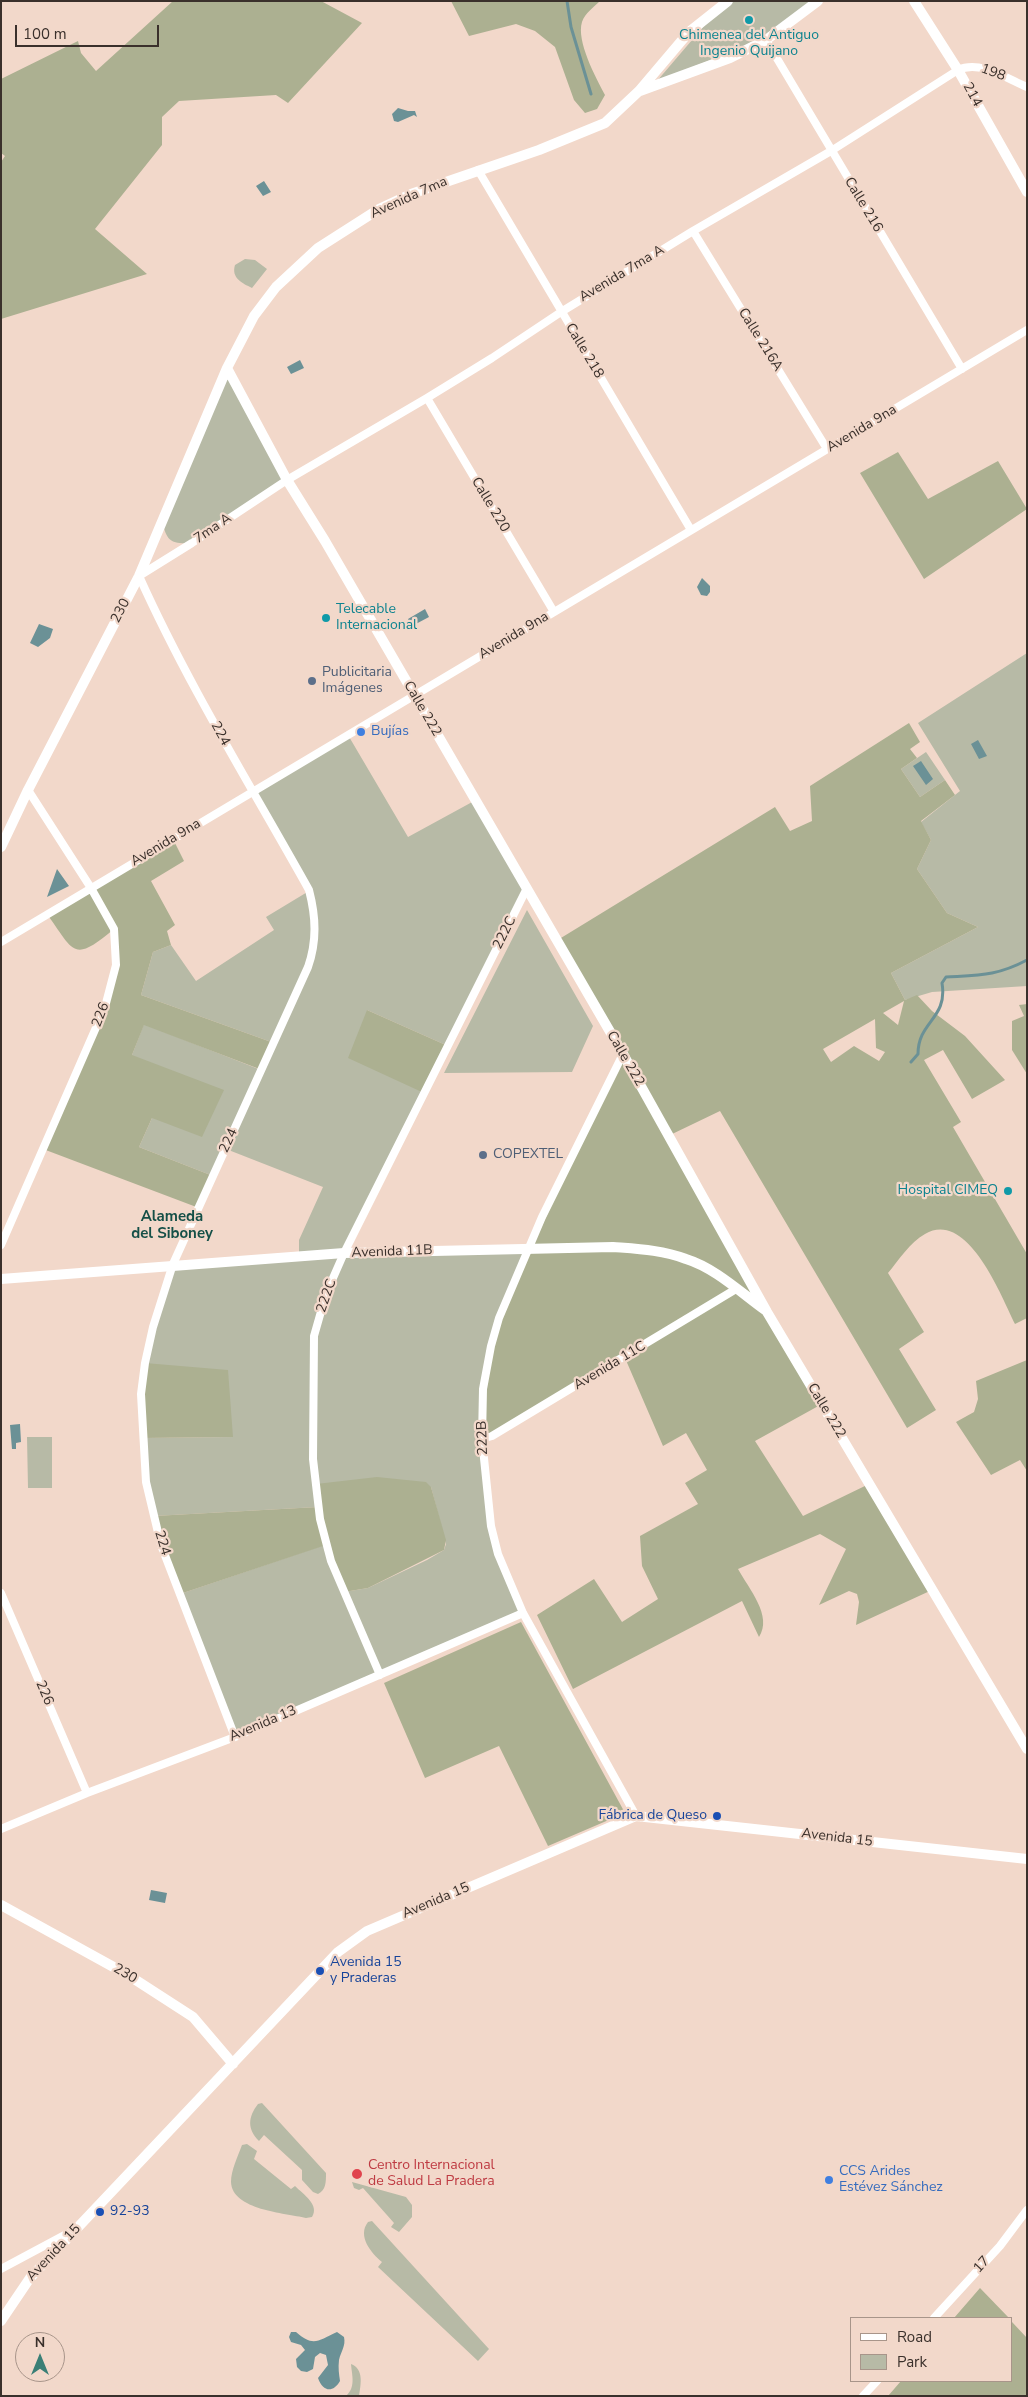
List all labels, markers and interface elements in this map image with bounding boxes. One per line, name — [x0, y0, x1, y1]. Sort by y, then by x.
marker: Chimenea del Antiguo Ingenio Quijano — [743, 14, 755, 26]
scale bar — [18, 15, 161, 47]
text: 100 m — [23, 24, 67, 44]
place label: Chimenea del Antiguo Ingenio Quijano — [679, 28, 819, 60]
street label: 198 — [978, 61, 1008, 85]
street label: 214 — [959, 80, 985, 110]
street label: Avenida 7ma — [368, 174, 450, 222]
street label: Calle 216 — [840, 174, 886, 236]
street label: Avenida 7ma A — [576, 242, 668, 306]
street label: Calle 216A — [734, 305, 786, 375]
street label: Calle 218 — [561, 320, 607, 382]
street label: Avenida 9na — [824, 402, 900, 456]
street label: Calle 220 — [467, 474, 513, 536]
street label: 7ma A — [191, 510, 235, 548]
street label: 230 — [108, 596, 134, 626]
place label: Telecable Internacional — [336, 602, 417, 634]
street label: Avenida 9na — [476, 609, 552, 663]
marker: Telecable Internacional — [320, 612, 332, 624]
place label: Publicitaria Imágenes — [322, 665, 392, 698]
marker: Publicitaria Imágenes — [306, 675, 318, 687]
street label: Calle 222 — [399, 678, 445, 740]
street label: 224 — [207, 719, 233, 749]
place label: Bujías — [371, 724, 409, 740]
marker: Bujías — [355, 726, 367, 738]
street label: Avenida 9na — [128, 816, 204, 870]
street label: 222C — [490, 914, 520, 952]
street label: 226 — [89, 1000, 113, 1030]
street label: Calle 222 — [602, 1028, 648, 1090]
street label: 224 — [216, 1126, 242, 1156]
place label: COPEXTEL — [493, 1147, 563, 1163]
marker: COPEXTEL — [477, 1149, 489, 1161]
place label: Hospital CIMEQ — [898, 1183, 998, 1199]
marker: Hospital CIMEQ — [1002, 1185, 1014, 1197]
district label: Alameda del Siboney — [131, 1208, 213, 1243]
street label: Avenida 11B — [351, 1242, 433, 1262]
street label: 222C — [313, 1277, 341, 1315]
street label: Avenida 11C — [571, 1338, 649, 1394]
street label: Calle 222 — [803, 1380, 849, 1442]
street label: 222B — [474, 1420, 492, 1456]
street label: 224 — [150, 1528, 174, 1558]
street label: 226 — [31, 1678, 57, 1708]
street label: Avenida 13 — [227, 1702, 299, 1746]
place label: Fábrica de Queso — [599, 1808, 707, 1824]
marker: Fábrica de Queso — [711, 1810, 723, 1822]
street label: Avenida 15 — [800, 1825, 874, 1851]
street label: Avenida 15 — [400, 1879, 472, 1923]
place label: Avenida 15 y Praderas — [330, 1955, 402, 1988]
street label: 230 — [110, 1960, 140, 1988]
marker: Avenida 15 y Praderas — [314, 1965, 326, 1977]
place label: Centro Internacional de Salud La Pradera — [368, 2158, 495, 2190]
place label: CCS Arides Estévez Sánchez — [839, 2164, 943, 2196]
marker: Centro Internacional de Salud La Pradera — [350, 2167, 364, 2181]
marker: CCS Arides Estévez Sánchez — [823, 2174, 835, 2186]
place label: 92-93 — [110, 2204, 150, 2220]
marker: 92-93 — [94, 2206, 106, 2218]
street label: Avenida 15 — [23, 2221, 85, 2285]
street label: 17 — [970, 2253, 994, 2277]
legend — [850, 2317, 1013, 2382]
text: Road — [897, 2327, 932, 2347]
north arrow — [15, 2332, 65, 2382]
text: N — [35, 2333, 45, 2352]
text: Park — [897, 2352, 927, 2372]

